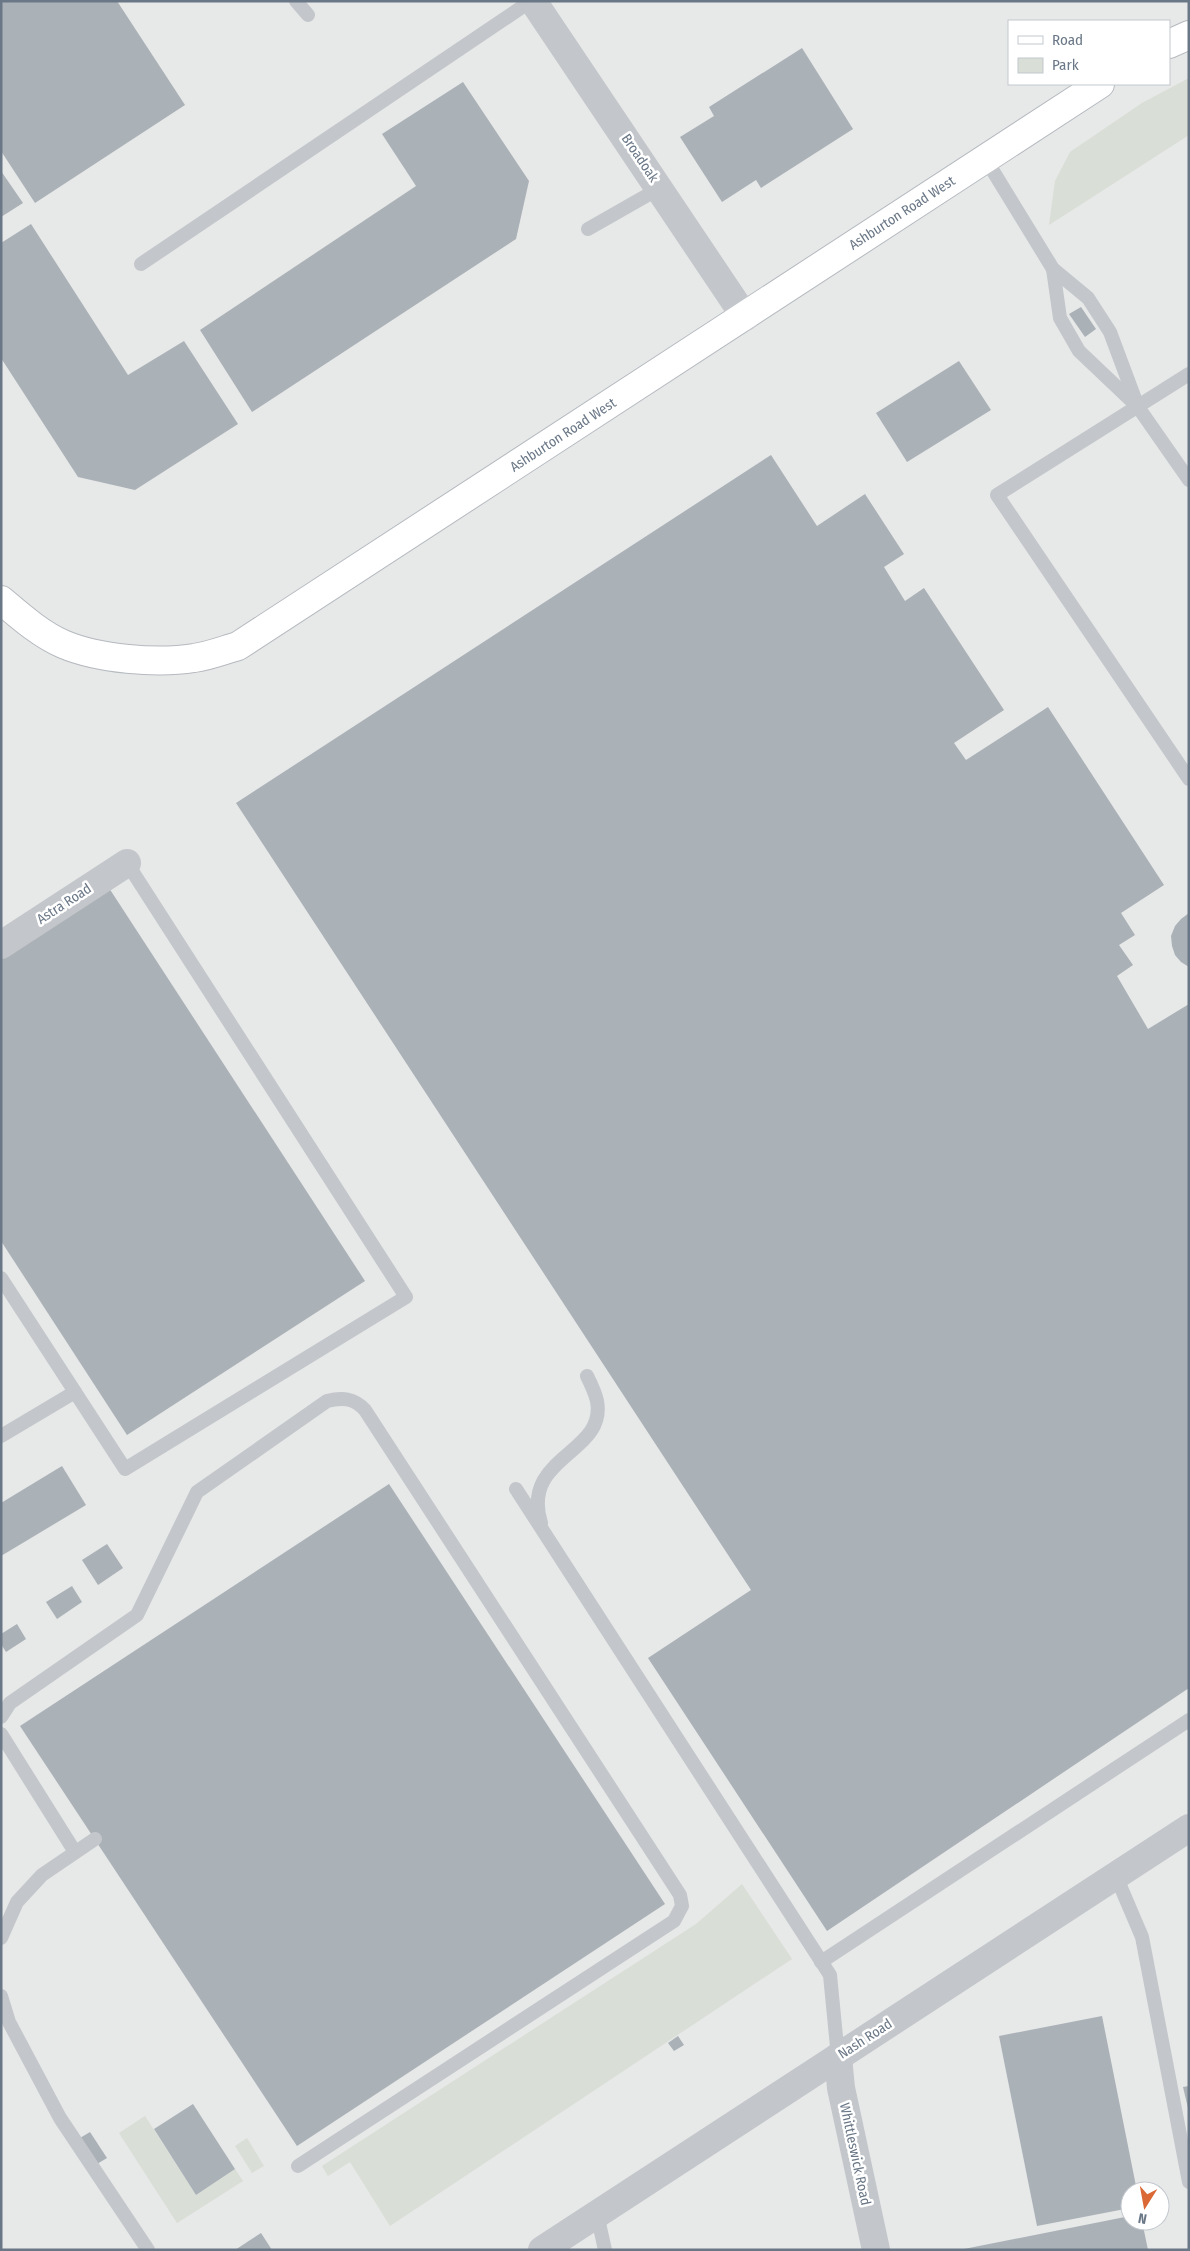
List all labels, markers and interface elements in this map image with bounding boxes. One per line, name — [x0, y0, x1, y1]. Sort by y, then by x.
legend — [1008, 20, 1170, 85]
text: Road — [1052, 31, 1083, 49]
text: Park — [1052, 56, 1079, 74]
street label: Broadoak — [618, 131, 663, 186]
street label: Ashburton Road West — [846, 172, 959, 254]
street label: Ashburton Road West — [507, 394, 620, 476]
street label: Astra Road — [34, 880, 94, 928]
street label: Nash Road — [835, 2015, 895, 2063]
street label: Whittleswick Road — [836, 2101, 874, 2207]
north arrow — [1120, 2181, 1170, 2231]
text: N — [1137, 2209, 1148, 2227]

